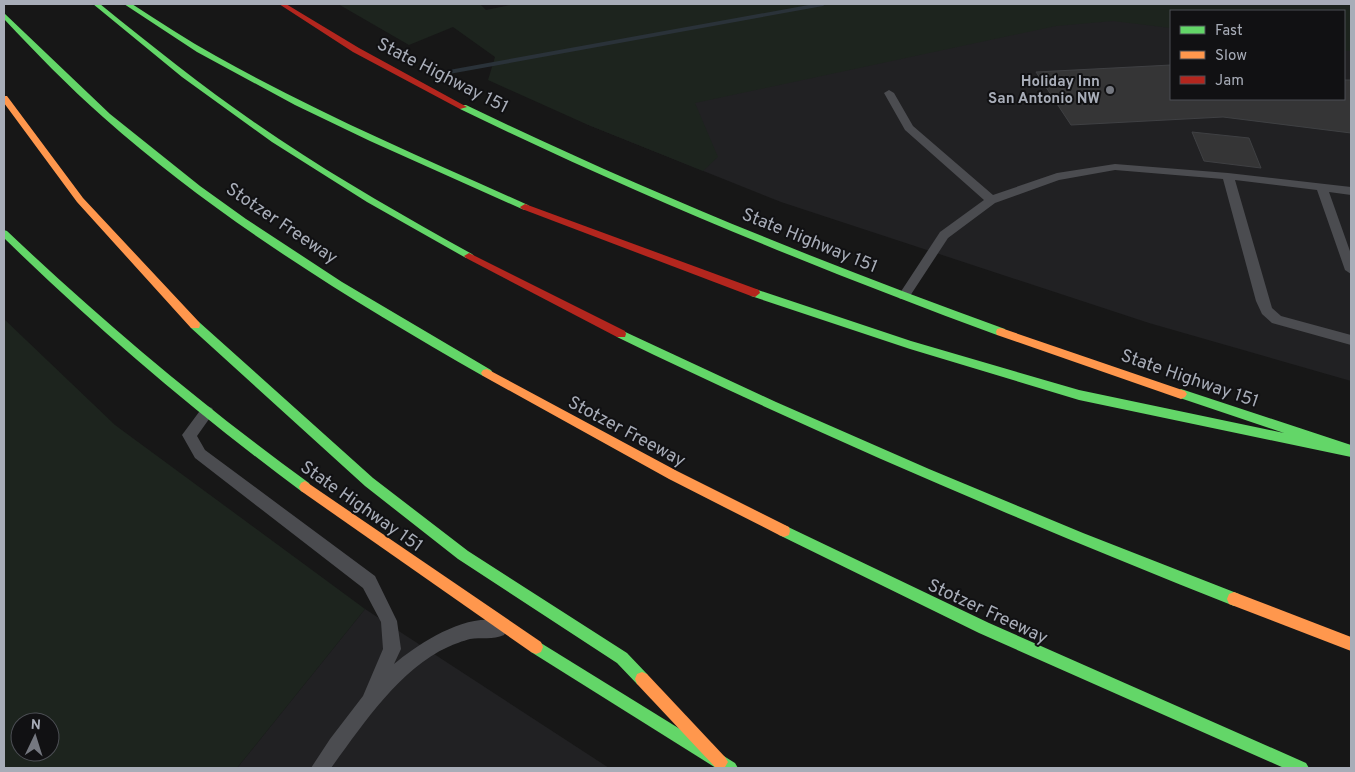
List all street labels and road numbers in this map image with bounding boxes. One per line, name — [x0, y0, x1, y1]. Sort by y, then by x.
street label: State Highway 151 — [373, 33, 512, 119]
street label: Stotzer Freeway — [221, 178, 342, 270]
street label: State Highway 151 — [738, 204, 881, 279]
street label: State Highway 151 — [1117, 345, 1262, 414]
street label: Stotzer Freeway — [563, 392, 689, 473]
street label: State Highway 151 — [295, 456, 427, 558]
street label: Stotzer Freeway — [923, 574, 1051, 650]

